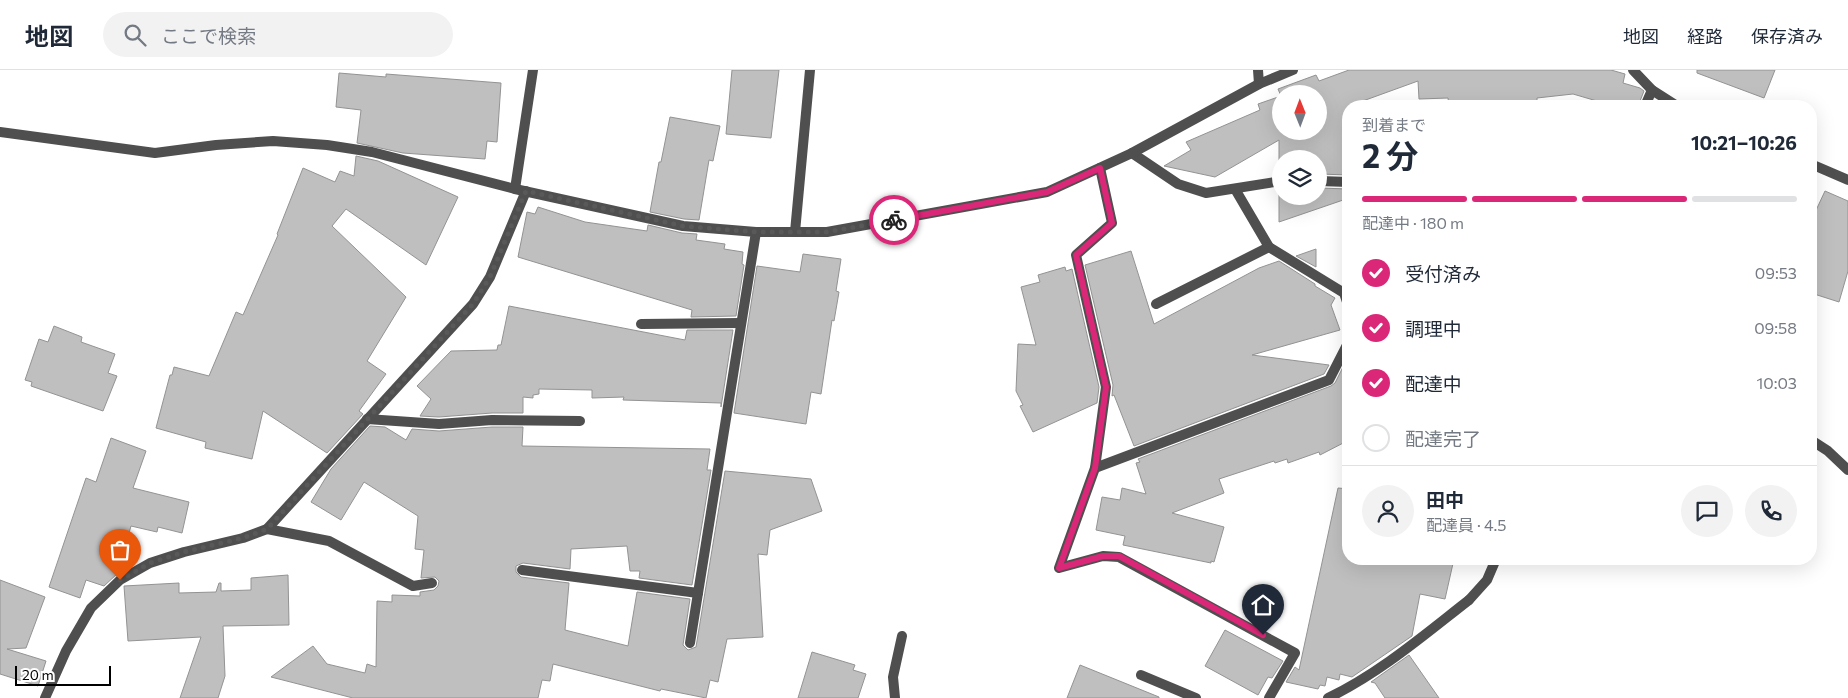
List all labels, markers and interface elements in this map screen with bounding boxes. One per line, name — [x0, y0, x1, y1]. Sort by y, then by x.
search box — [103, 12, 453, 57]
text: 地図 — [25, 21, 73, 50]
icon: search — [121, 21, 149, 49]
text: ここで検索 — [161, 24, 256, 47]
text: 地図 — [1623, 25, 1659, 47]
text: 経路 — [1687, 25, 1723, 47]
text: 保存済み — [1751, 25, 1823, 47]
north arrow — [1272, 85, 1328, 140]
map controls — [1272, 85, 1327, 205]
text: 到着まで — [1362, 115, 1426, 134]
text: 10:21–10:26 — [1691, 131, 1797, 154]
text: 2 分 — [1362, 135, 1418, 175]
button: layers — [1272, 150, 1327, 205]
courier — [869, 195, 919, 245]
icon: bike — [880, 206, 908, 234]
text: 配達中 · 180 m — [1362, 213, 1464, 232]
icon: check — [1362, 259, 1390, 287]
text: 受付済み — [1405, 262, 1481, 285]
text: 09:53 — [1755, 263, 1797, 282]
icon: check — [1362, 314, 1390, 342]
text: 調理中 — [1405, 317, 1462, 340]
text: 09:58 — [1754, 318, 1797, 337]
icon: check — [1362, 369, 1390, 397]
text: 配達中 — [1405, 372, 1462, 395]
text: 10:03 — [1756, 373, 1797, 392]
text: 配達完了 — [1405, 427, 1481, 450]
button: person — [1362, 485, 1414, 537]
button: chat — [1681, 485, 1733, 537]
button: phone — [1745, 485, 1797, 537]
text: 田中 — [1426, 488, 1464, 511]
text: 配達員 · 4.5 — [1426, 515, 1506, 534]
pin — [99, 529, 141, 580]
icon: bag — [106, 536, 134, 564]
pin — [1242, 584, 1284, 635]
icon: home — [1249, 591, 1277, 619]
scale bar — [15, 663, 111, 686]
text: 20 m — [22, 666, 54, 683]

